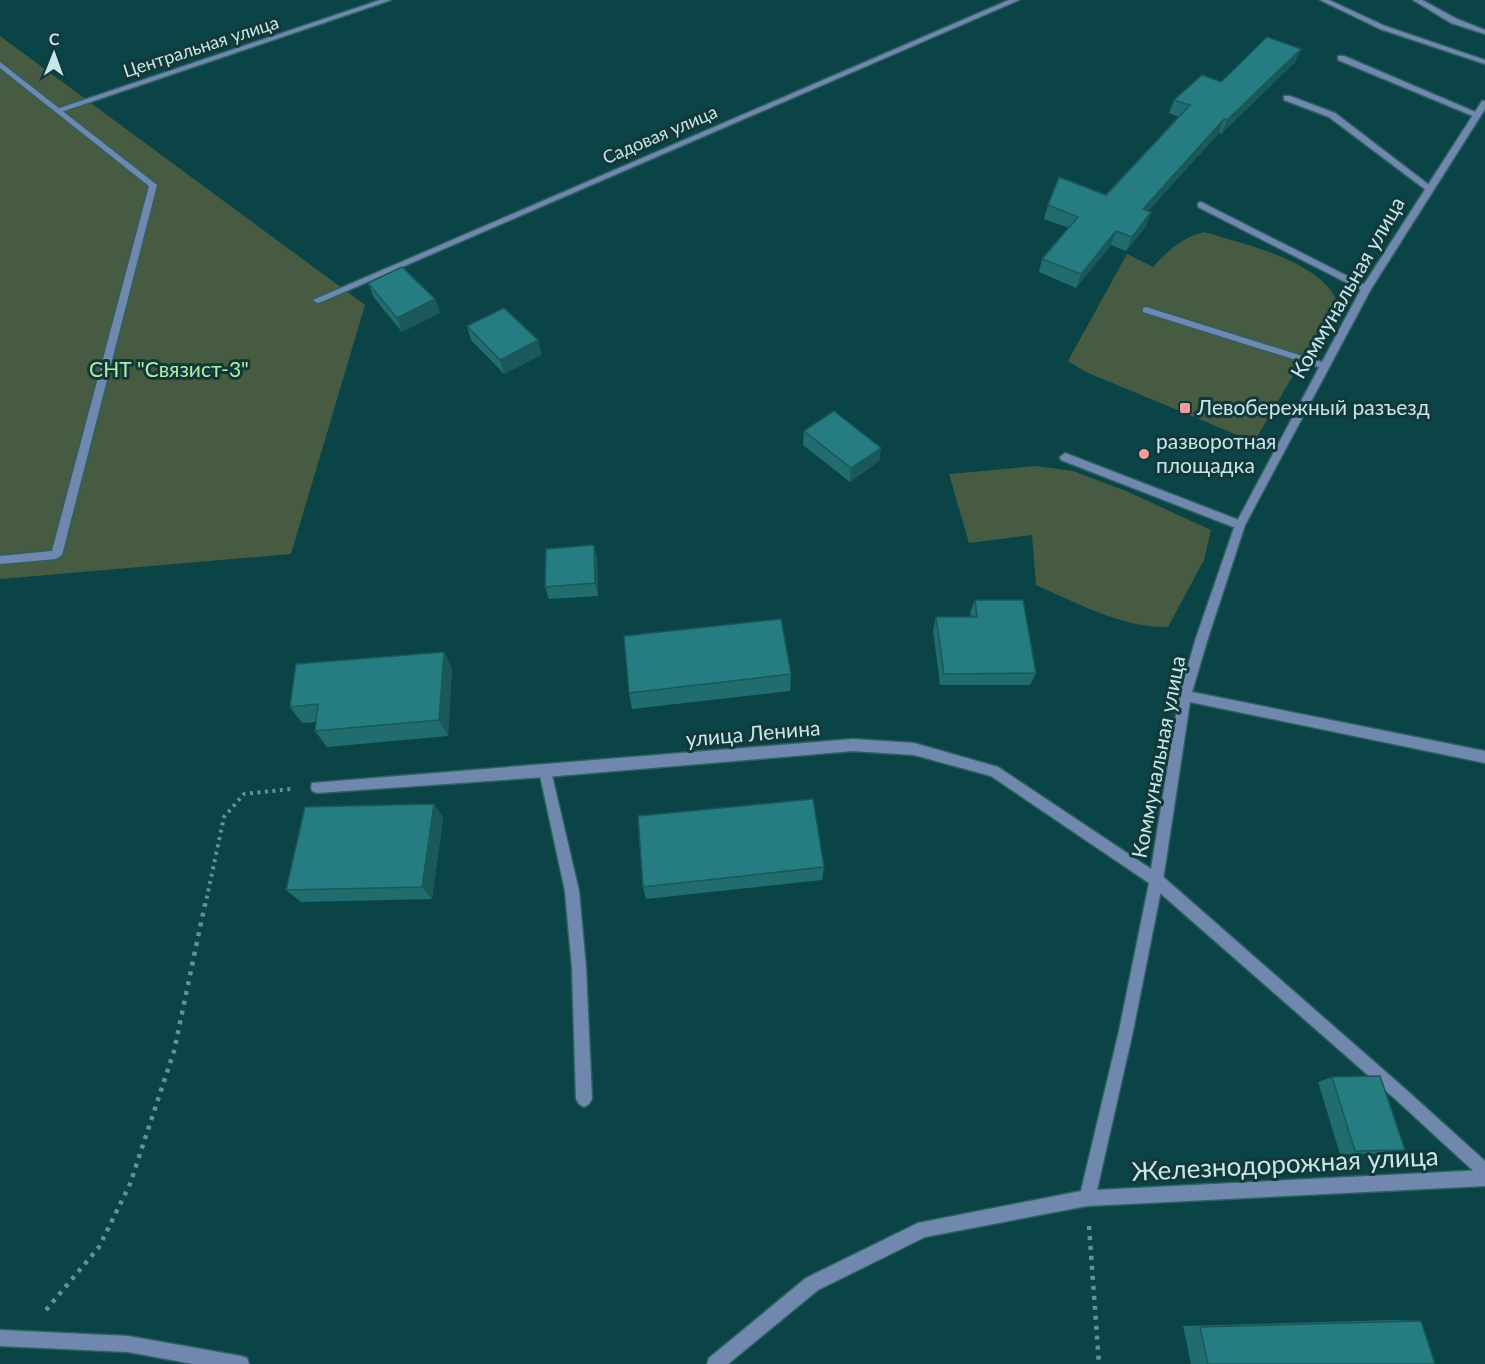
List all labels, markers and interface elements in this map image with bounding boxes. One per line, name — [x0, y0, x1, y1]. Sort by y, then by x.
street label: Центральная улица — [120, 11, 281, 82]
north arrow — [24, 24, 84, 84]
text: С — [49, 29, 60, 48]
street label: Садовая улица — [599, 100, 720, 168]
street label: Коммунальная улица — [1284, 192, 1409, 383]
park label: СНТ "Связист-3" — [89, 356, 249, 381]
place label: Левобережный разъезд — [1196, 394, 1430, 419]
marker: Левобережный разъезд — [1178, 401, 1192, 415]
place label: разворотная площадка — [1156, 428, 1276, 477]
marker: разворотная площадка — [1137, 447, 1151, 461]
street label: Коммунальная улица — [1126, 653, 1189, 860]
street label: улица Ленина — [685, 714, 821, 751]
street label: Железнодорожная улица — [1131, 1139, 1439, 1187]

